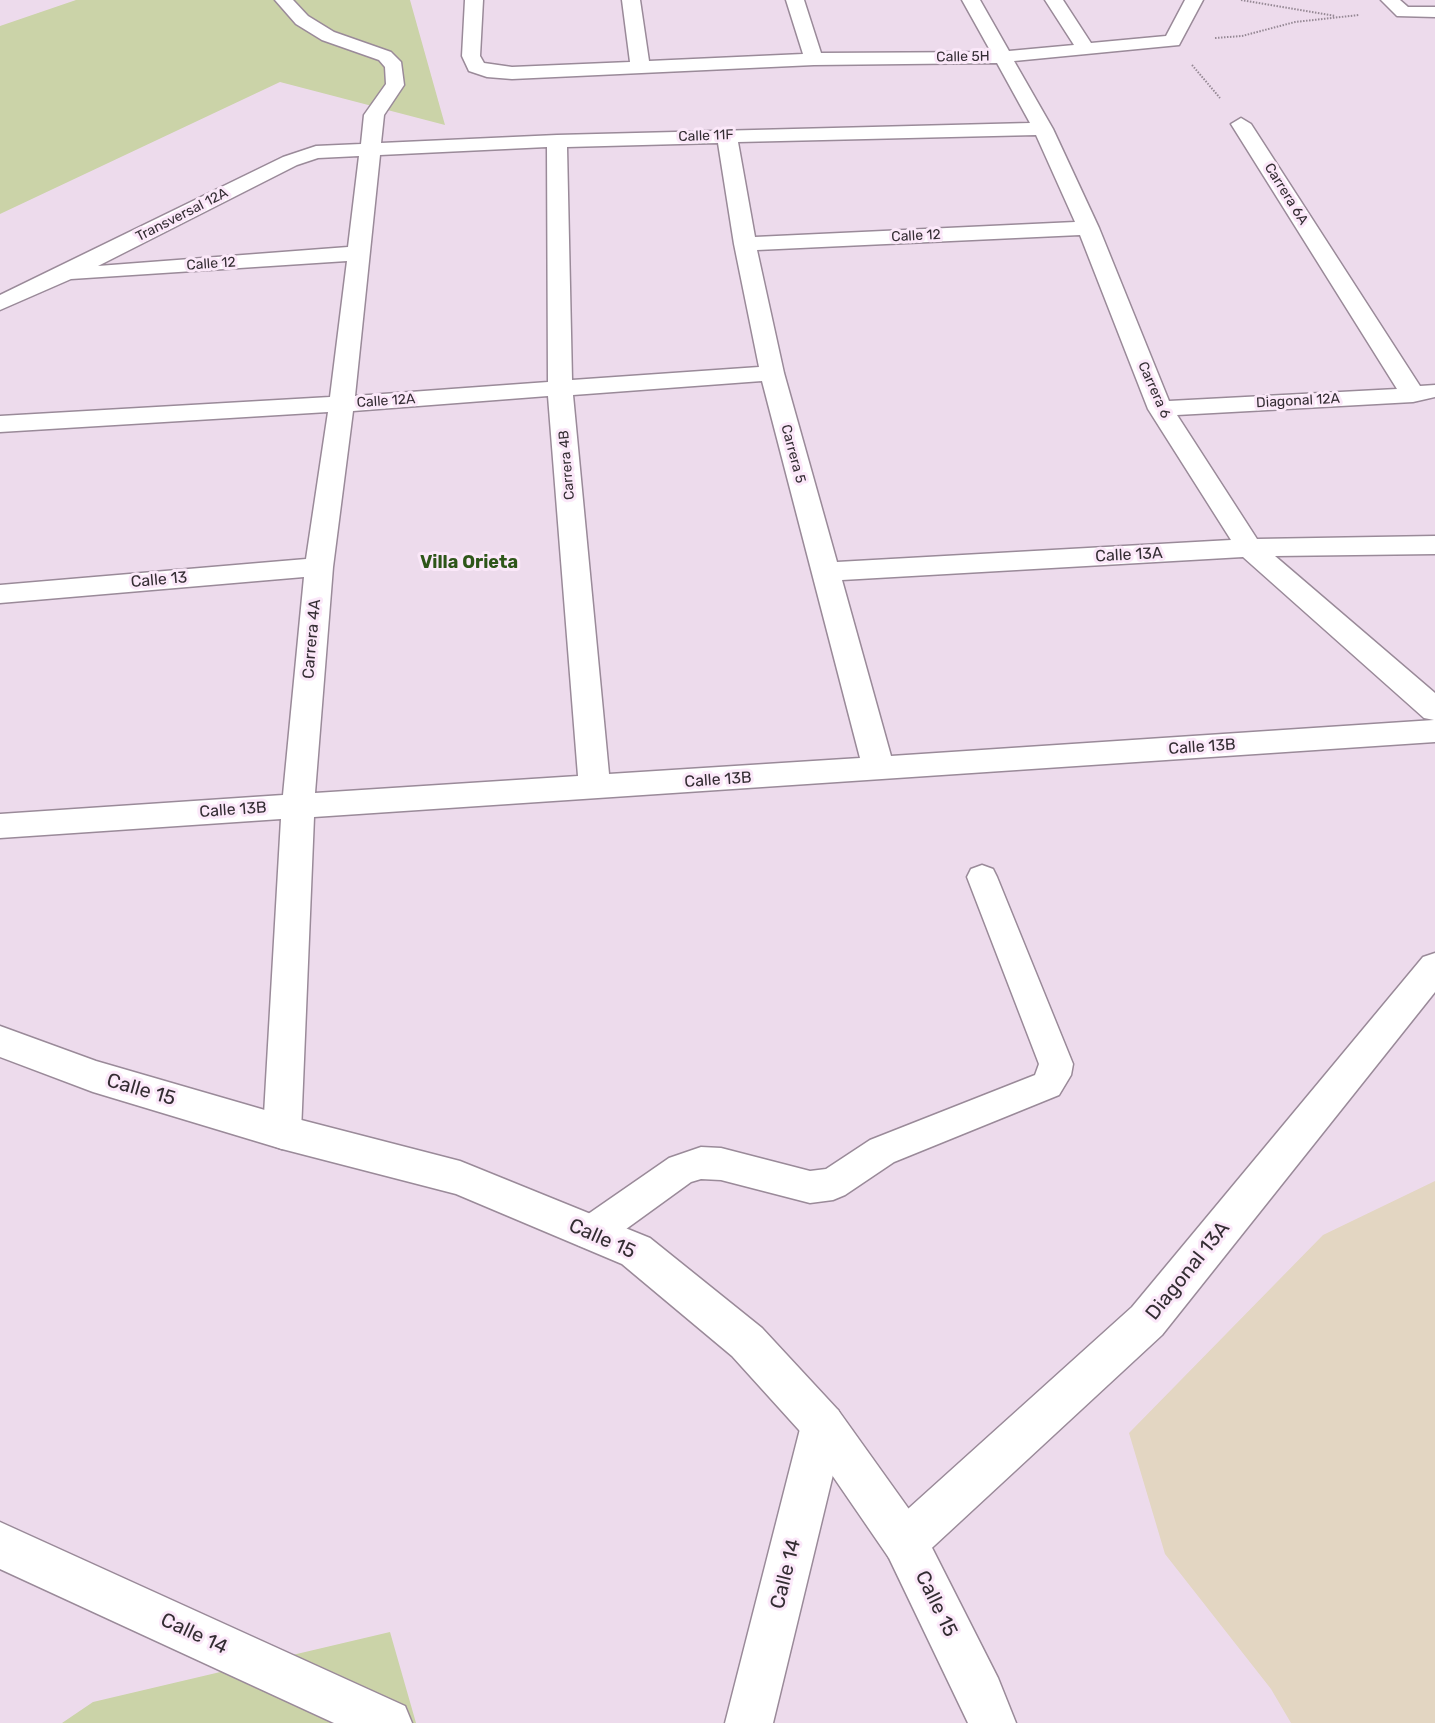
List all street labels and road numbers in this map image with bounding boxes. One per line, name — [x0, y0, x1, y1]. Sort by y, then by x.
street label: Calle 5H — [936, 48, 990, 66]
street label: Calle 11F — [678, 127, 734, 145]
street label: Carrera 6A — [1260, 160, 1312, 228]
street label: Transversal 12A — [133, 185, 231, 245]
street label: Calle 12 — [891, 226, 941, 246]
street label: Calle 12 — [186, 254, 236, 274]
street label: Carrera 6 — [1134, 359, 1174, 421]
street label: Diagonal 12A — [1256, 390, 1340, 412]
street label: Calle 12A — [356, 391, 416, 411]
street label: Carrera 5 — [777, 423, 809, 485]
street label: Carrera 4B — [556, 429, 578, 501]
street label: Calle 13A — [1095, 544, 1163, 566]
street label: Calle 13 — [130, 568, 188, 592]
street label: Carrera 4A — [299, 598, 325, 680]
street label: Calle 13B — [1168, 735, 1236, 759]
street label: Calle 13B — [684, 768, 752, 792]
street label: Calle 13B — [199, 798, 267, 822]
street label: Calle 15 — [104, 1069, 178, 1111]
street label: Calle 15 — [565, 1214, 639, 1264]
street label: Diagonal 13A — [1141, 1217, 1235, 1325]
street label: Calle 14 — [766, 1537, 806, 1611]
street label: Calle 15 — [910, 1567, 962, 1641]
street label: Calle 14 — [157, 1608, 231, 1660]

